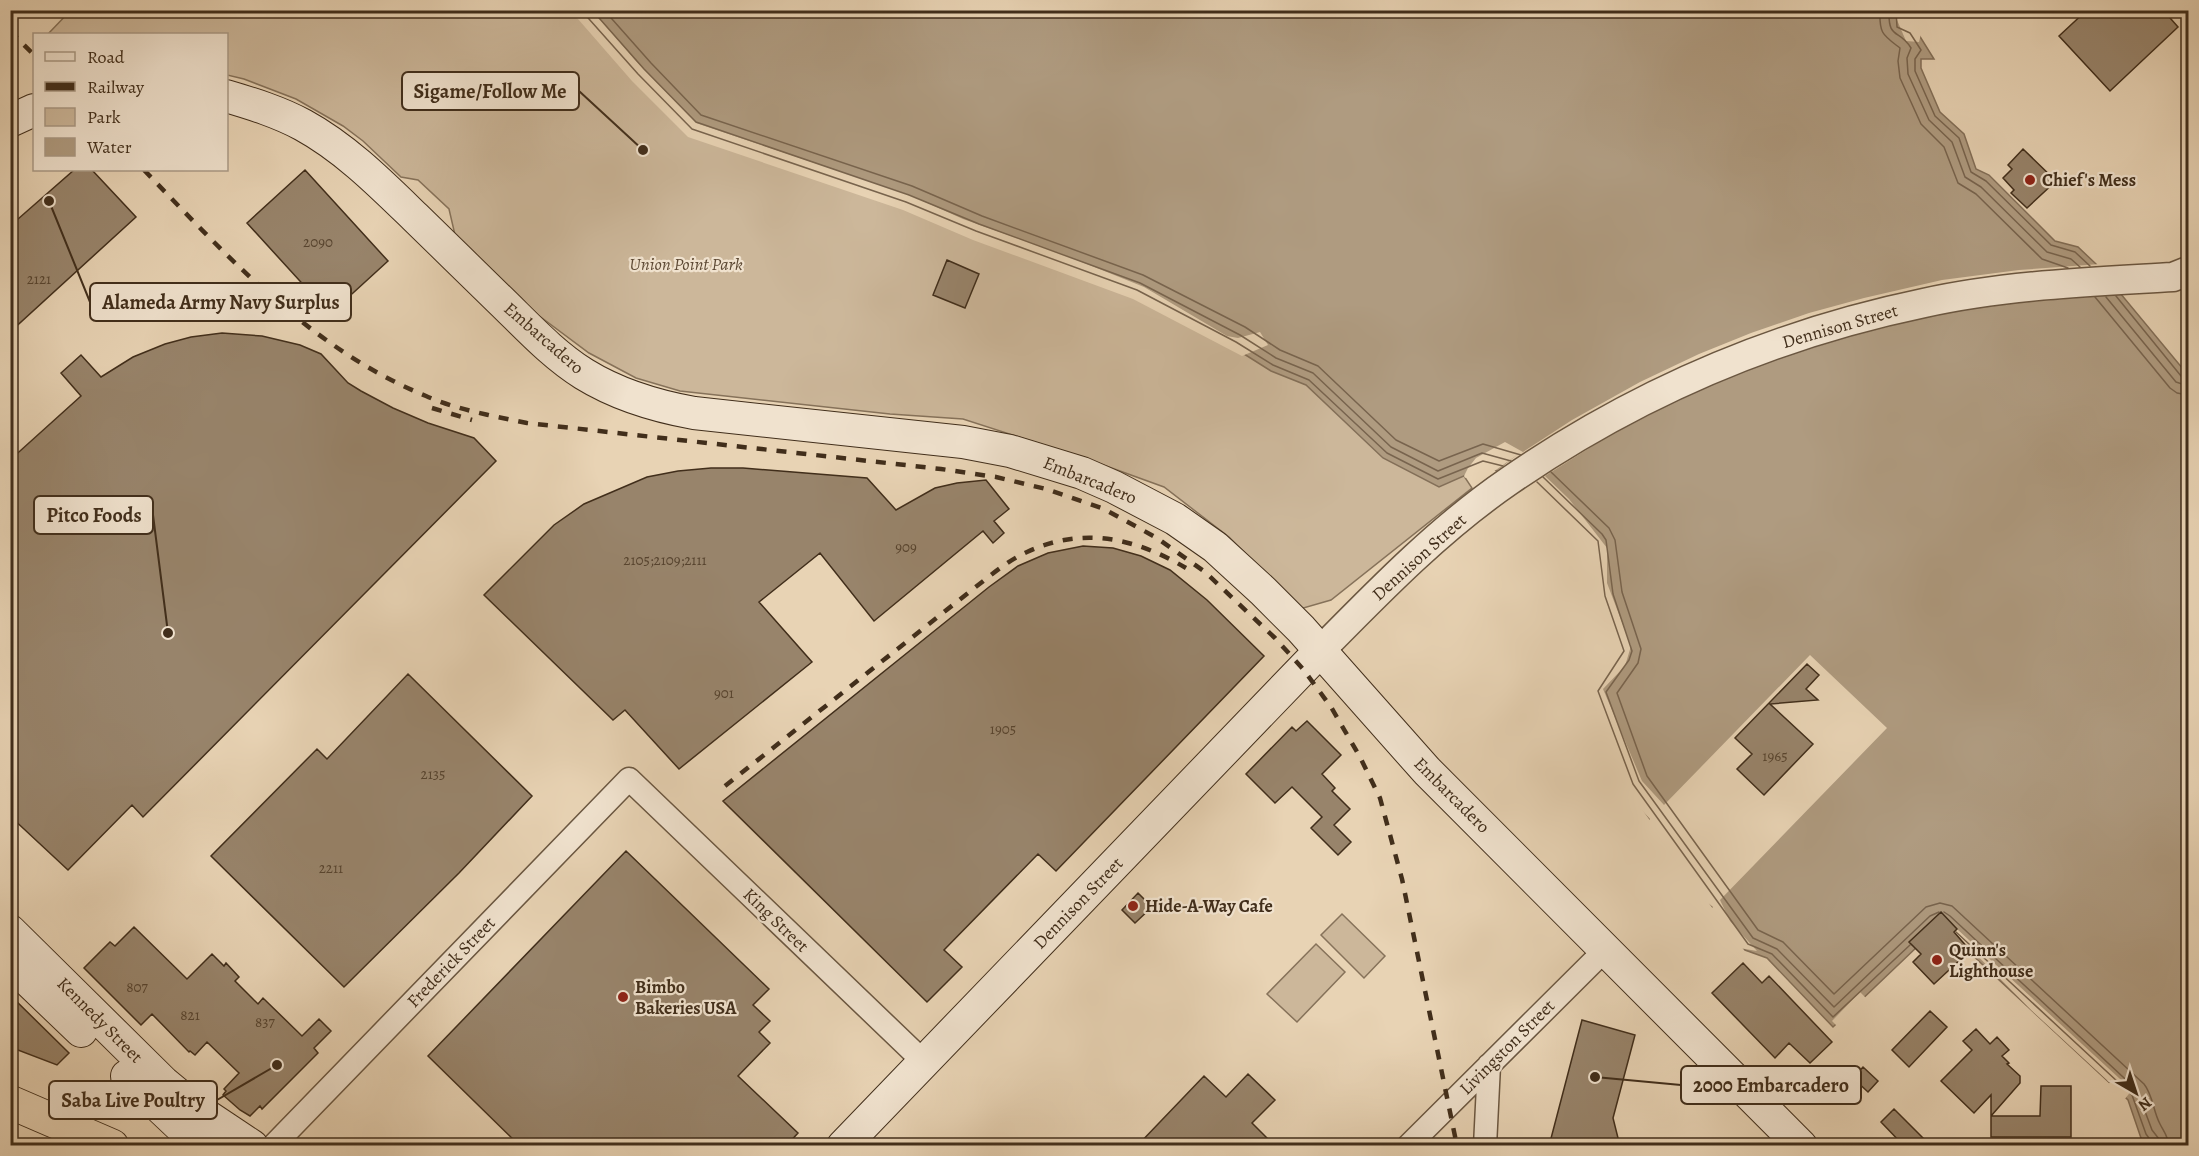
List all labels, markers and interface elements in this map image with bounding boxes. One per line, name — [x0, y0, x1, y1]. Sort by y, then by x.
legend — [33, 33, 228, 171]
text: Road — [87, 45, 125, 69]
callout: Sigame/Follow Me — [402, 72, 579, 110]
text: Railway — [87, 75, 145, 99]
text: Sigame/Follow Me — [413, 78, 567, 105]
text: Park — [87, 105, 121, 129]
text: Water — [86, 135, 132, 159]
place label: Chief's Mess — [2042, 168, 2136, 192]
marker: Chief's Mess — [2023, 173, 2037, 187]
house number: 2090 — [303, 232, 333, 252]
park label: Union Point Park — [629, 252, 743, 276]
house number: 2121 — [27, 269, 51, 289]
callout: Alameda Army Navy Surplus — [90, 283, 351, 321]
text: Alameda Army Navy Surplus — [101, 289, 340, 316]
street label: Embarcadero — [499, 297, 589, 379]
street label: Dennison Street — [1779, 298, 1901, 354]
street label: Embarcadero — [1040, 450, 1140, 510]
callout: Pitco Foods — [34, 496, 153, 534]
text: Pitco Foods — [46, 502, 142, 529]
street label: Dennison Street — [1367, 508, 1471, 606]
house number: 909 — [895, 537, 917, 557]
house number: 2105;2109;2111 — [623, 550, 707, 570]
house number: 901 — [714, 683, 734, 703]
house number: 1905 — [990, 719, 1016, 739]
house number: 1965 — [1762, 746, 1788, 766]
street label: Embarcadero — [1409, 752, 1495, 838]
house number: 2135 — [421, 764, 445, 784]
street label: Dennison Street — [1028, 852, 1128, 954]
house number: 2211 — [319, 858, 343, 878]
street label: King Street — [738, 883, 814, 958]
place label: Hide-A-Way Cafe — [1145, 894, 1273, 918]
marker: Hide-A-Way Cafe — [1126, 899, 1140, 913]
street label: Frederick Street — [401, 911, 501, 1013]
place label: Quinn's Lighthouse — [1949, 938, 2033, 983]
marker: Quinn's Lighthouse — [1930, 953, 1944, 967]
street label: Kennedy Street — [52, 972, 148, 1068]
place label: Bimbo Bakeries USA — [635, 975, 737, 1020]
house number: 807 — [126, 977, 148, 997]
marker: Bimbo Bakeries USA — [616, 990, 630, 1004]
street label: Livingston Street — [1454, 994, 1560, 1100]
house number: 821 — [180, 1005, 200, 1025]
house number: 837 — [255, 1012, 276, 1032]
north arrow — [2106, 1063, 2166, 1123]
callout: 2000 Embarcadero — [1681, 1066, 1861, 1104]
text: 2000 Embarcadero — [1693, 1072, 1849, 1099]
callout: Saba Live Poultry — [49, 1081, 217, 1119]
text: Saba Live Poultry — [61, 1087, 205, 1114]
text: N — [2133, 1092, 2156, 1116]

